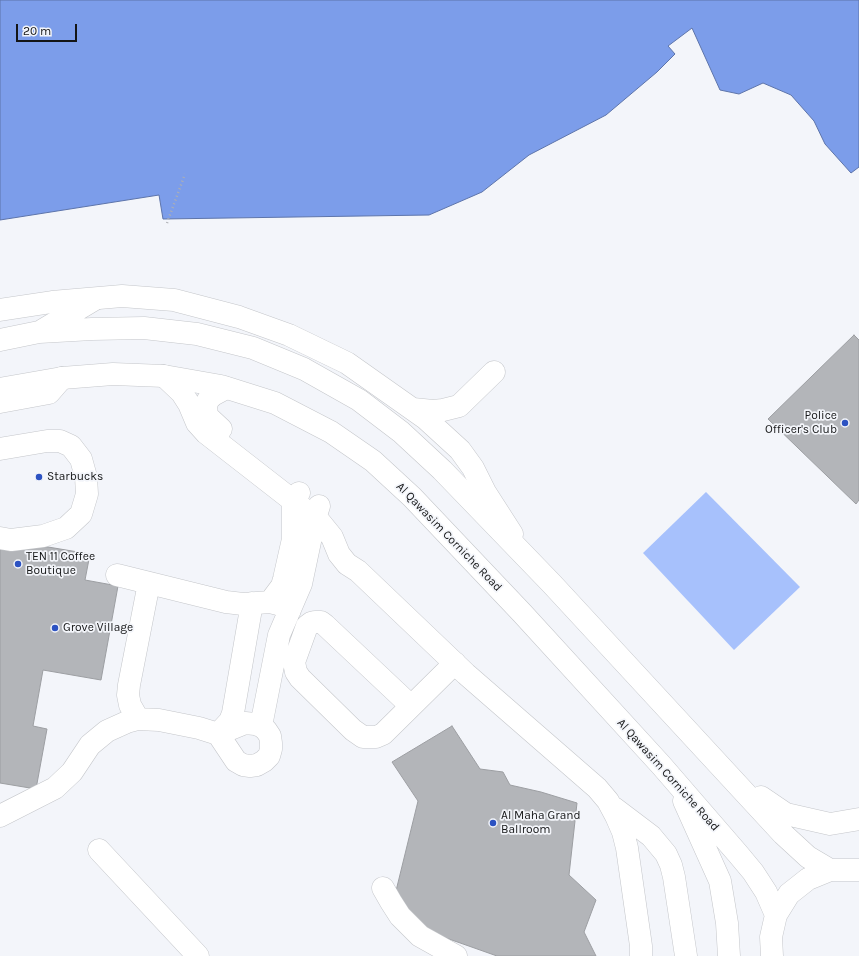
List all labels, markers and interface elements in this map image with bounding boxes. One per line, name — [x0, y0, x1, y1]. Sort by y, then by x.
scale bar — [18, 16, 79, 42]
text: 20 m — [23, 24, 51, 38]
place label: Police Officer's Club — [765, 409, 837, 437]
marker: Police Officer's Club — [840, 418, 850, 428]
place label: Starbucks — [47, 470, 103, 484]
marker: Starbucks — [34, 472, 44, 482]
street label: Al Qawasim Corniche Road — [393, 480, 505, 594]
place label: TEN 11 Coffee Boutique — [26, 550, 95, 578]
marker: TEN 11 Coffee Boutique — [13, 559, 23, 569]
place label: Grove Village — [63, 621, 133, 635]
marker: Grove Village — [50, 623, 60, 633]
street label: Al Qawasim Corniche Road — [614, 716, 722, 834]
place label: Al Maha Grand Ballroom — [501, 809, 581, 837]
marker: Al Maha Grand Ballroom — [488, 818, 498, 828]

